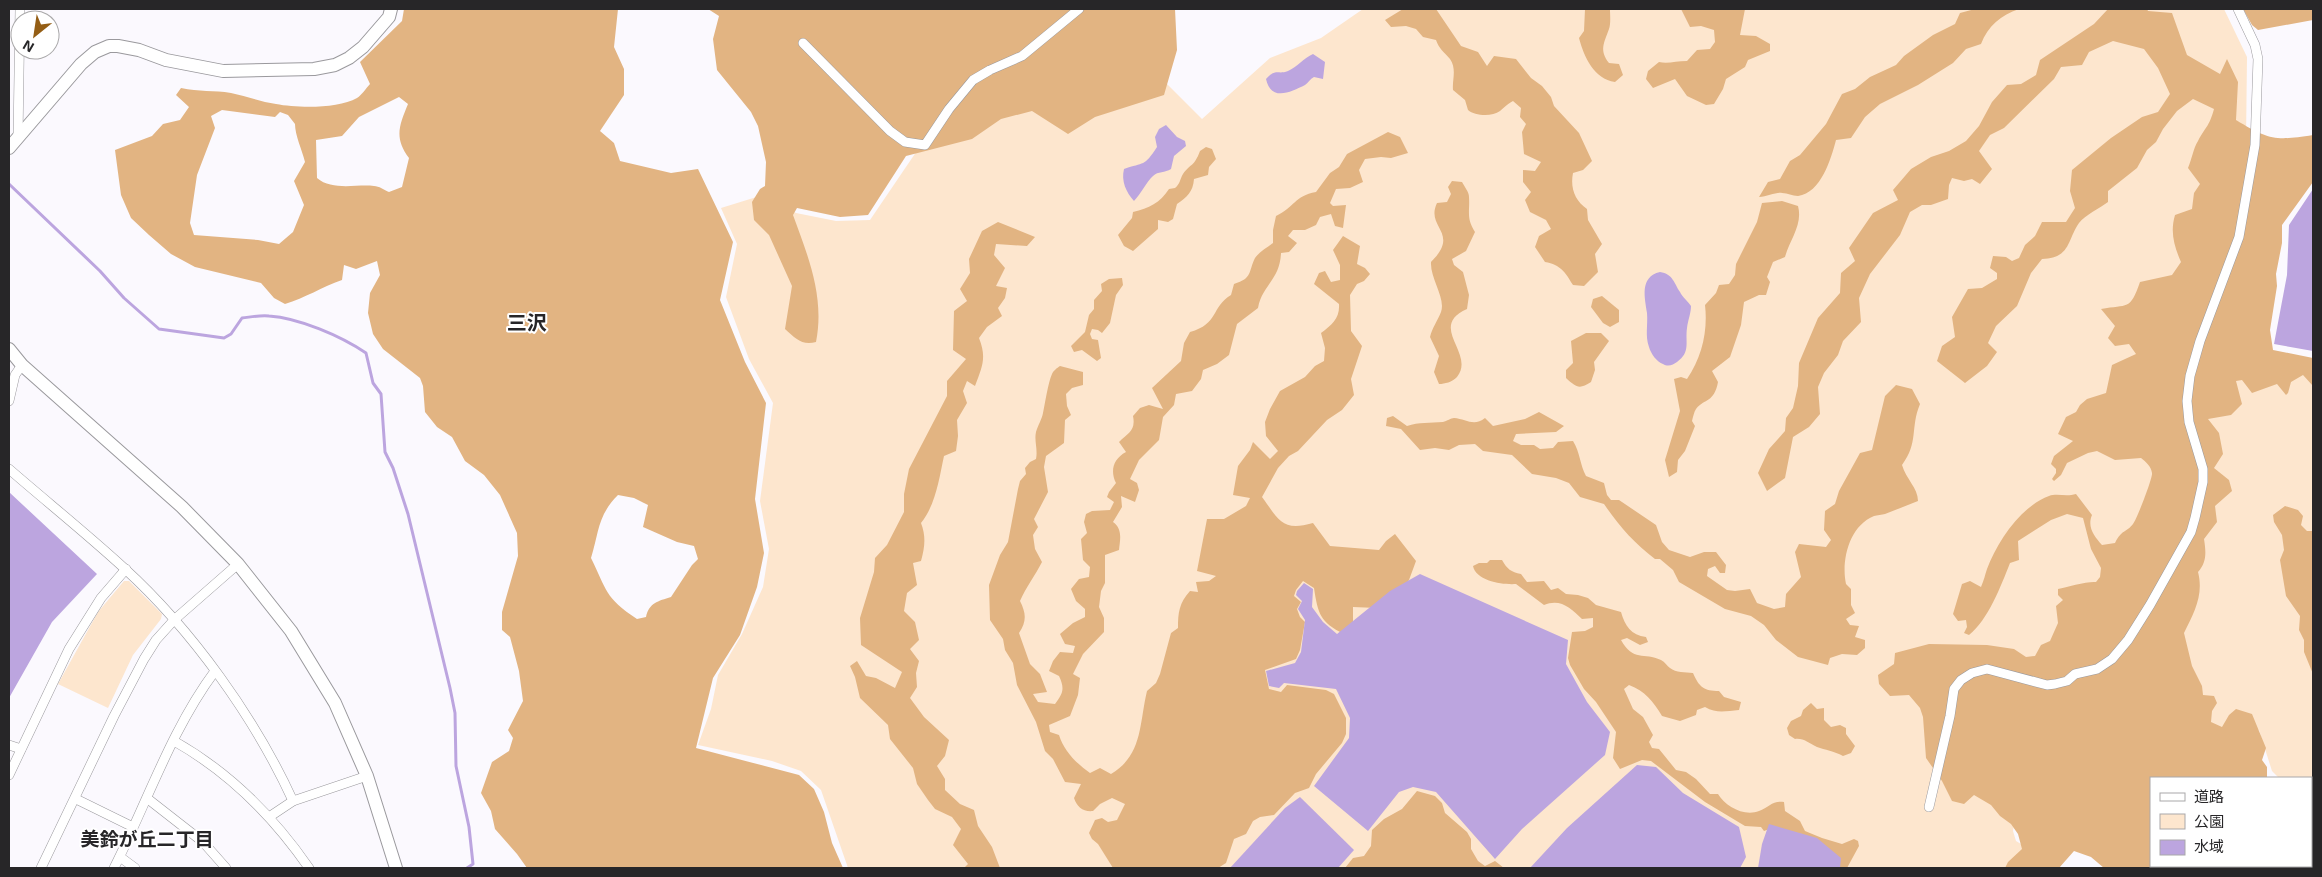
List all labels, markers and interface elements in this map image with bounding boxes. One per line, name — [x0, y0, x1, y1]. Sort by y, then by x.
north arrow — [10, 10, 60, 60]
text: N — [20, 37, 37, 57]
district label: 三沢 — [507, 310, 547, 334]
legend — [2150, 777, 2312, 867]
text: 道路 — [2194, 787, 2224, 805]
text: 公園 — [2194, 812, 2224, 830]
district label: 美鈴が丘二丁目 — [80, 827, 214, 850]
text: 水域 — [2194, 837, 2224, 855]

